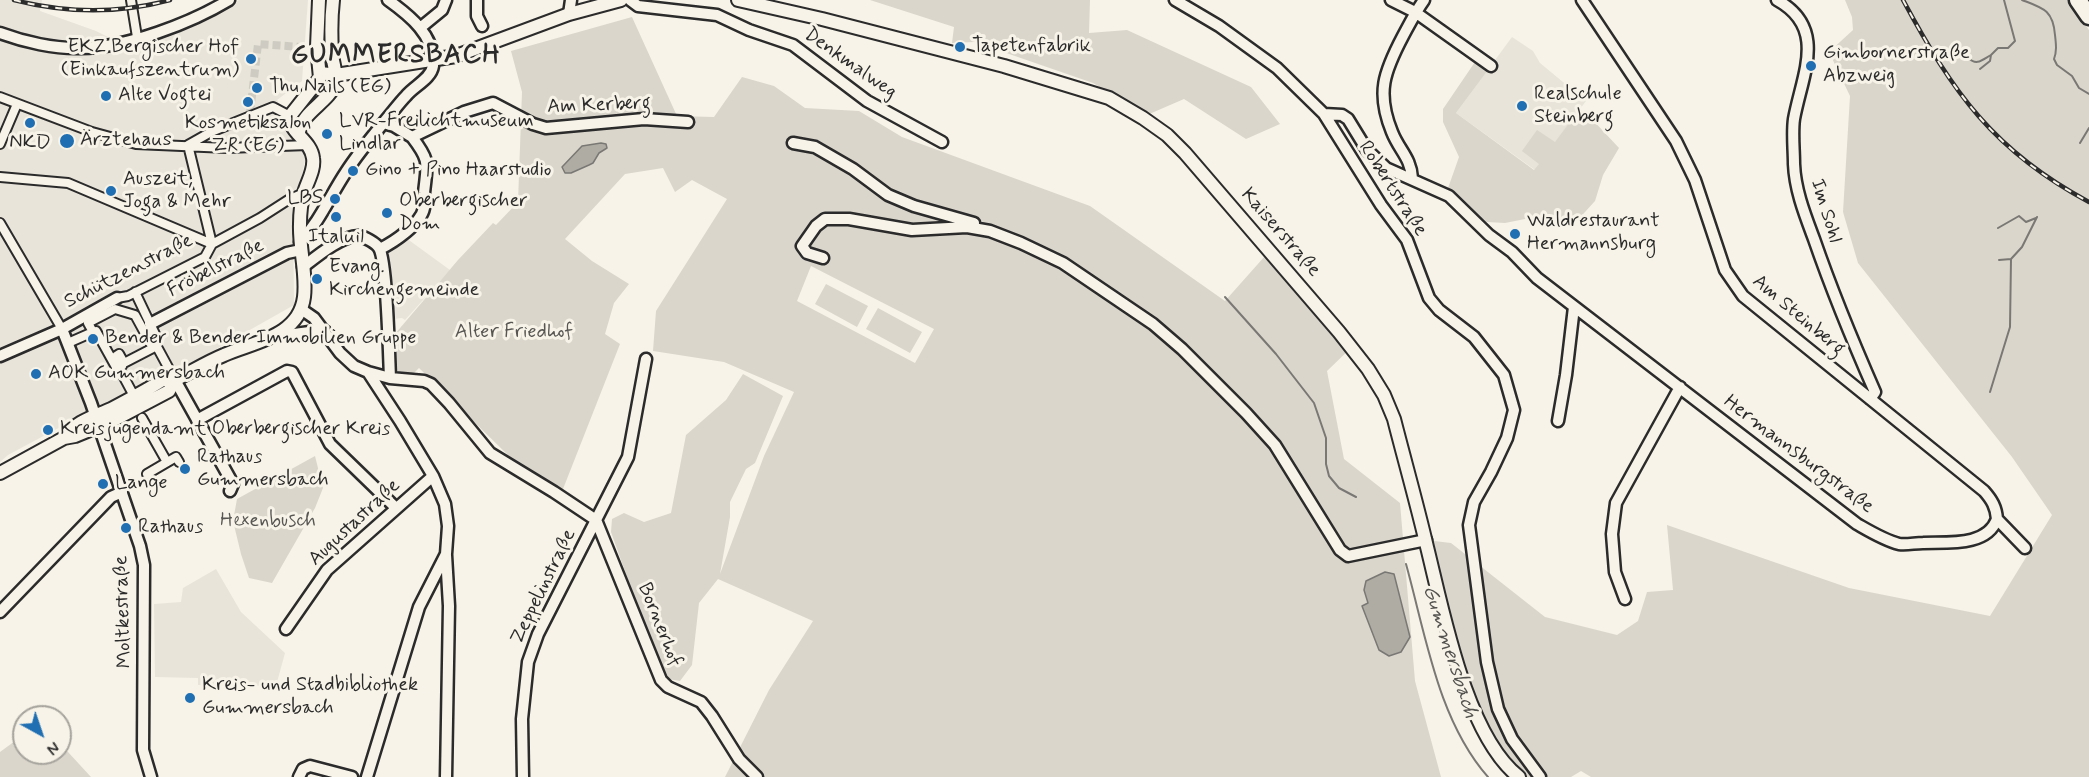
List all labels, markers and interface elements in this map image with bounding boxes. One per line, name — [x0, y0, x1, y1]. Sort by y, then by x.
street label: Denkmalweg — [799, 23, 901, 105]
place label: Tapetenfabrik — [972, 35, 1091, 59]
place label: EKZ Bergischer Hof (Einkaufszentrum) — [61, 36, 239, 83]
marker: Tapetenfabrik — [953, 40, 967, 54]
district label: GUMMERSBACH — [291, 41, 501, 73]
place label: Gimbornerstraße Abzweig — [1823, 42, 1970, 89]
marker: EKZ Bergischer Hof (Einkaufszentrum) — [244, 52, 258, 66]
marker: Gimbornerstraße Abzweig — [1804, 59, 1818, 73]
place label: Thu Nails (EG) — [269, 76, 391, 100]
marker: Thu Nails (EG) — [250, 81, 264, 95]
place label: Realschule Steinberg — [1534, 83, 1622, 130]
place label: Alte Vogtei — [118, 84, 211, 108]
marker: Alte Vogtei — [99, 89, 113, 103]
street label: Am Kerberg — [547, 92, 651, 120]
marker: Kosmetiksalon ZR (EG) — [241, 95, 255, 109]
marker: Realschule Steinberg — [1515, 99, 1529, 113]
place label: LVR-Freilichtmuseum Lindlar — [339, 110, 534, 157]
place label: Kosmetiksalon ZR (EG) — [185, 112, 311, 159]
marker: NKD — [23, 116, 37, 130]
marker: LVR-Freilichtmuseum Lindlar — [320, 127, 334, 141]
place label: Ärztehaus — [80, 129, 172, 153]
place label: NKD — [9, 132, 51, 156]
marker: Ärztehaus — [58, 132, 76, 150]
street label: Robertstraße — [1352, 137, 1432, 241]
place label: Gino + Pino Haarstudio — [365, 159, 552, 183]
marker: Gino + Pino Haarstudio — [346, 164, 360, 178]
place label: Auszeit, Joga & Mehr — [123, 168, 231, 215]
street label: Im Sohl — [1804, 176, 1846, 246]
marker: Auszeit, Joga & Mehr — [104, 184, 118, 198]
street label: Kaiserstraße — [1235, 184, 1325, 282]
place label: LBS — [287, 187, 323, 211]
place label: Oberbergischer Dom — [399, 190, 528, 237]
marker: LBS — [328, 192, 342, 206]
marker: Oberbergischer Dom — [380, 206, 394, 220]
marker: Italuil — [329, 210, 343, 224]
place label: Waldrestaurant Hermannsburg — [1527, 210, 1660, 257]
place label: Italuil — [308, 226, 364, 250]
marker: Waldrestaurant Hermannsburg — [1508, 227, 1522, 241]
street label: Schützenstraße — [61, 229, 197, 315]
street label: Fröbelstraße — [164, 234, 268, 304]
place label: Evang. Kirchengemeinde — [329, 256, 479, 303]
street label: Am Steinberg — [1747, 270, 1849, 362]
marker: Evang. Kirchengemeinde — [310, 272, 324, 286]
park label: Alter Friedhof — [455, 321, 573, 345]
place label: Bender & Bender Immobilien Gruppe — [105, 327, 417, 351]
marker: Bender & Bender Immobilien Gruppe — [86, 332, 100, 346]
place label: AOK Gummersbach — [48, 362, 225, 386]
marker: AOK Gummersbach — [29, 367, 43, 381]
street label: Hermannsburgstraße — [1718, 391, 1878, 519]
place label: Kreisjugendamt Oberbergischer Kreis — [60, 418, 390, 442]
marker: Kreisjugendamt Oberbergischer Kreis — [41, 423, 55, 437]
place label: Rathaus Gummersbach — [197, 446, 329, 493]
marker: Rathaus Gummersbach — [178, 462, 192, 476]
place label: Lange — [115, 472, 168, 496]
street label: Augustastraße — [304, 474, 406, 572]
marker: Lange — [96, 477, 110, 491]
park label: Hexenbusch — [220, 510, 316, 534]
place label: Rathaus — [138, 516, 203, 540]
marker: Rathaus — [119, 521, 133, 535]
street label: Zeppelinstraße — [506, 526, 582, 648]
street label: Moltkestraße — [110, 555, 138, 669]
street label: Bornerhof — [631, 580, 687, 670]
water label: Gummersbach — [1416, 582, 1482, 722]
place label: Kreis- und Stadbibliothek Gummersbach — [202, 674, 418, 721]
marker: Kreis- und Stadbibliothek Gummersbach — [183, 691, 197, 705]
north arrow — [12, 705, 72, 765]
text: N — [42, 736, 63, 759]

